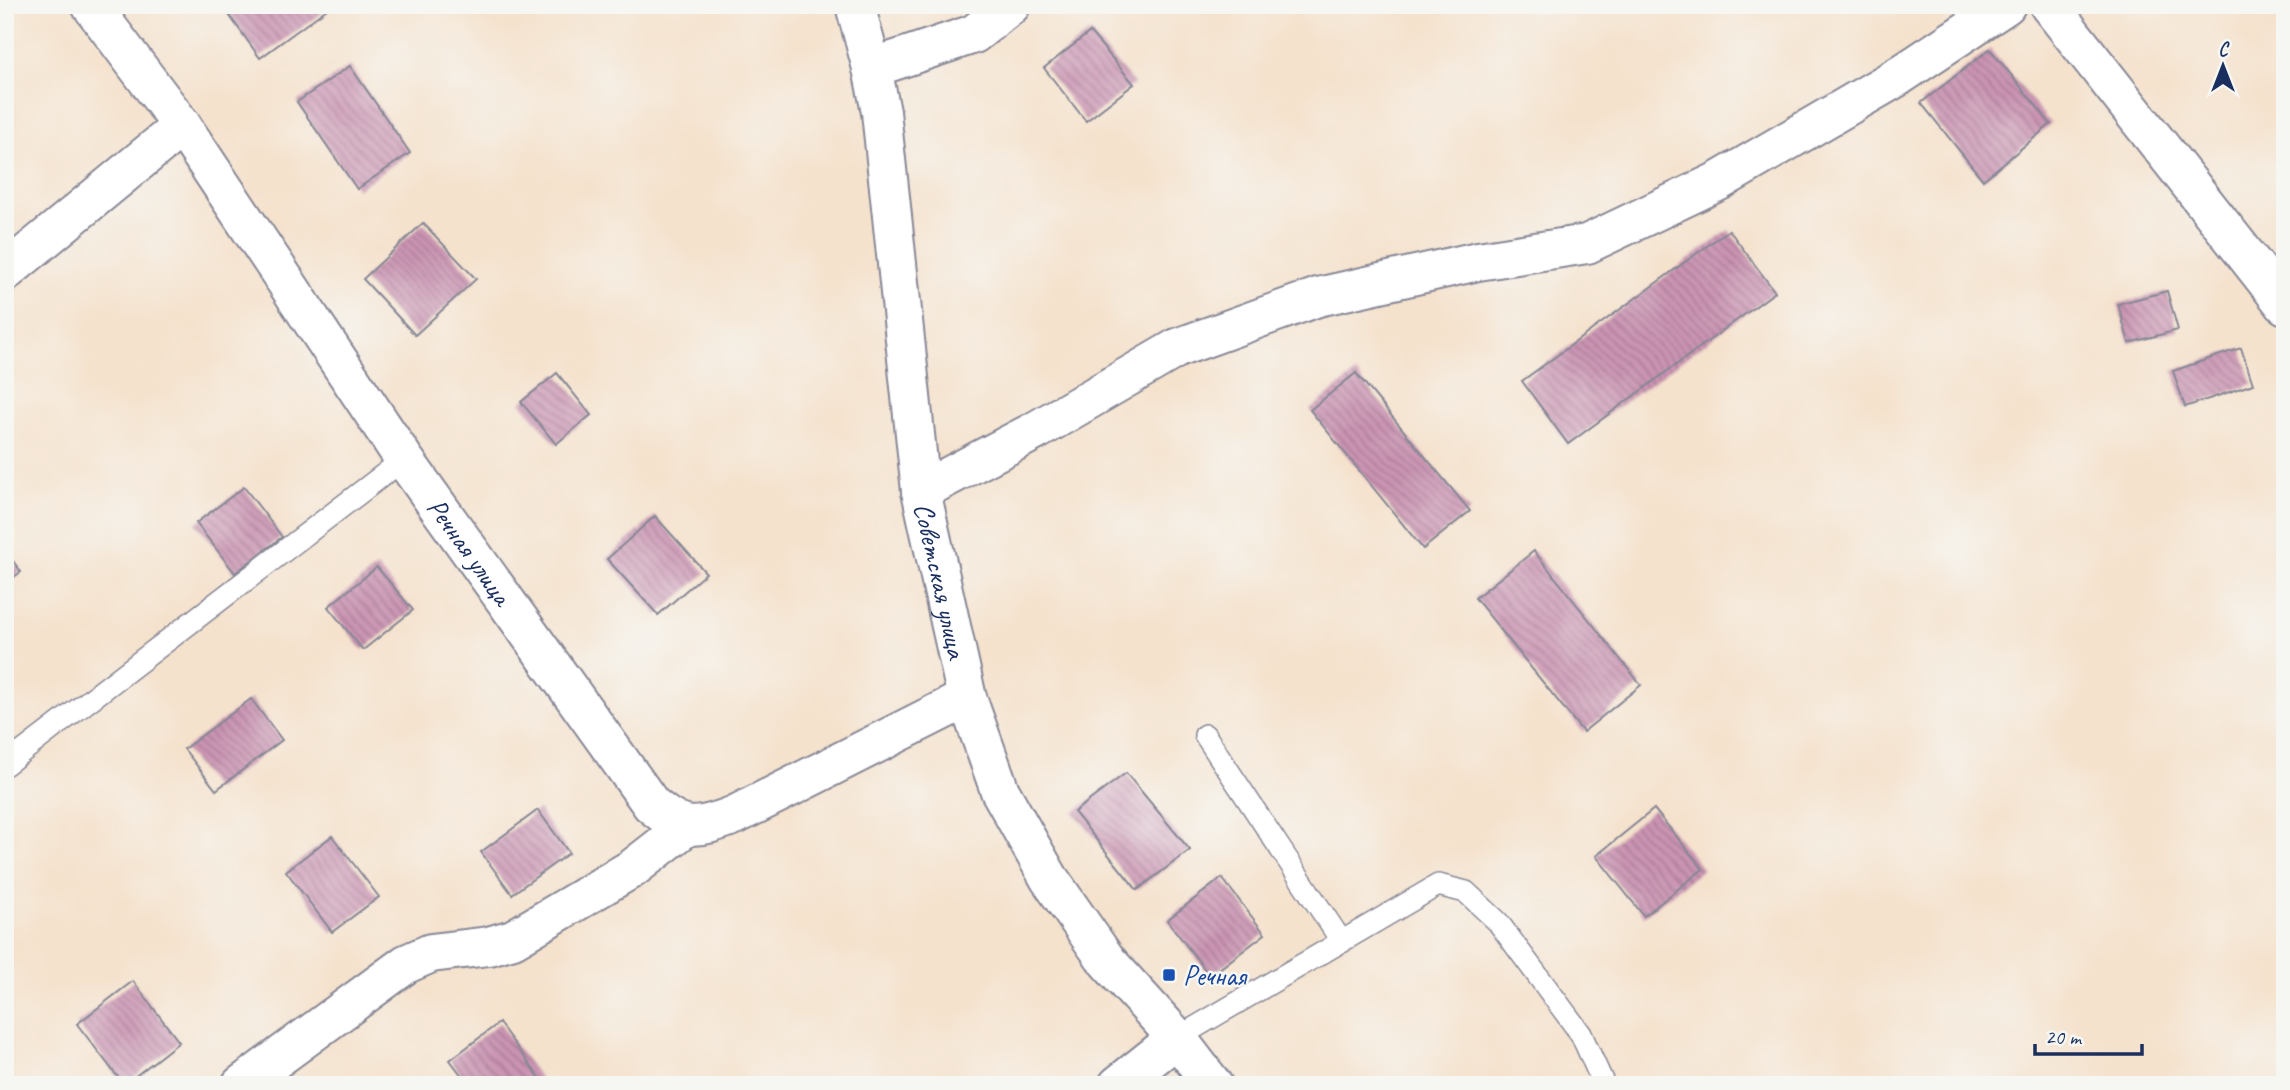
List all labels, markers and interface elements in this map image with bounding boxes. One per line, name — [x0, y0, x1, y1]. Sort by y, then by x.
north arrow — [2188, 32, 2258, 102]
text: С — [2218, 38, 2230, 62]
street label: Речная улица — [420, 491, 522, 614]
street label: Советская улица — [907, 500, 976, 663]
place label: Речная — [1183, 958, 1248, 993]
marker: Речная — [1161, 967, 1177, 983]
scale bar — [2035, 1013, 2141, 1057]
text: 20 m — [2045, 1024, 2083, 1050]

